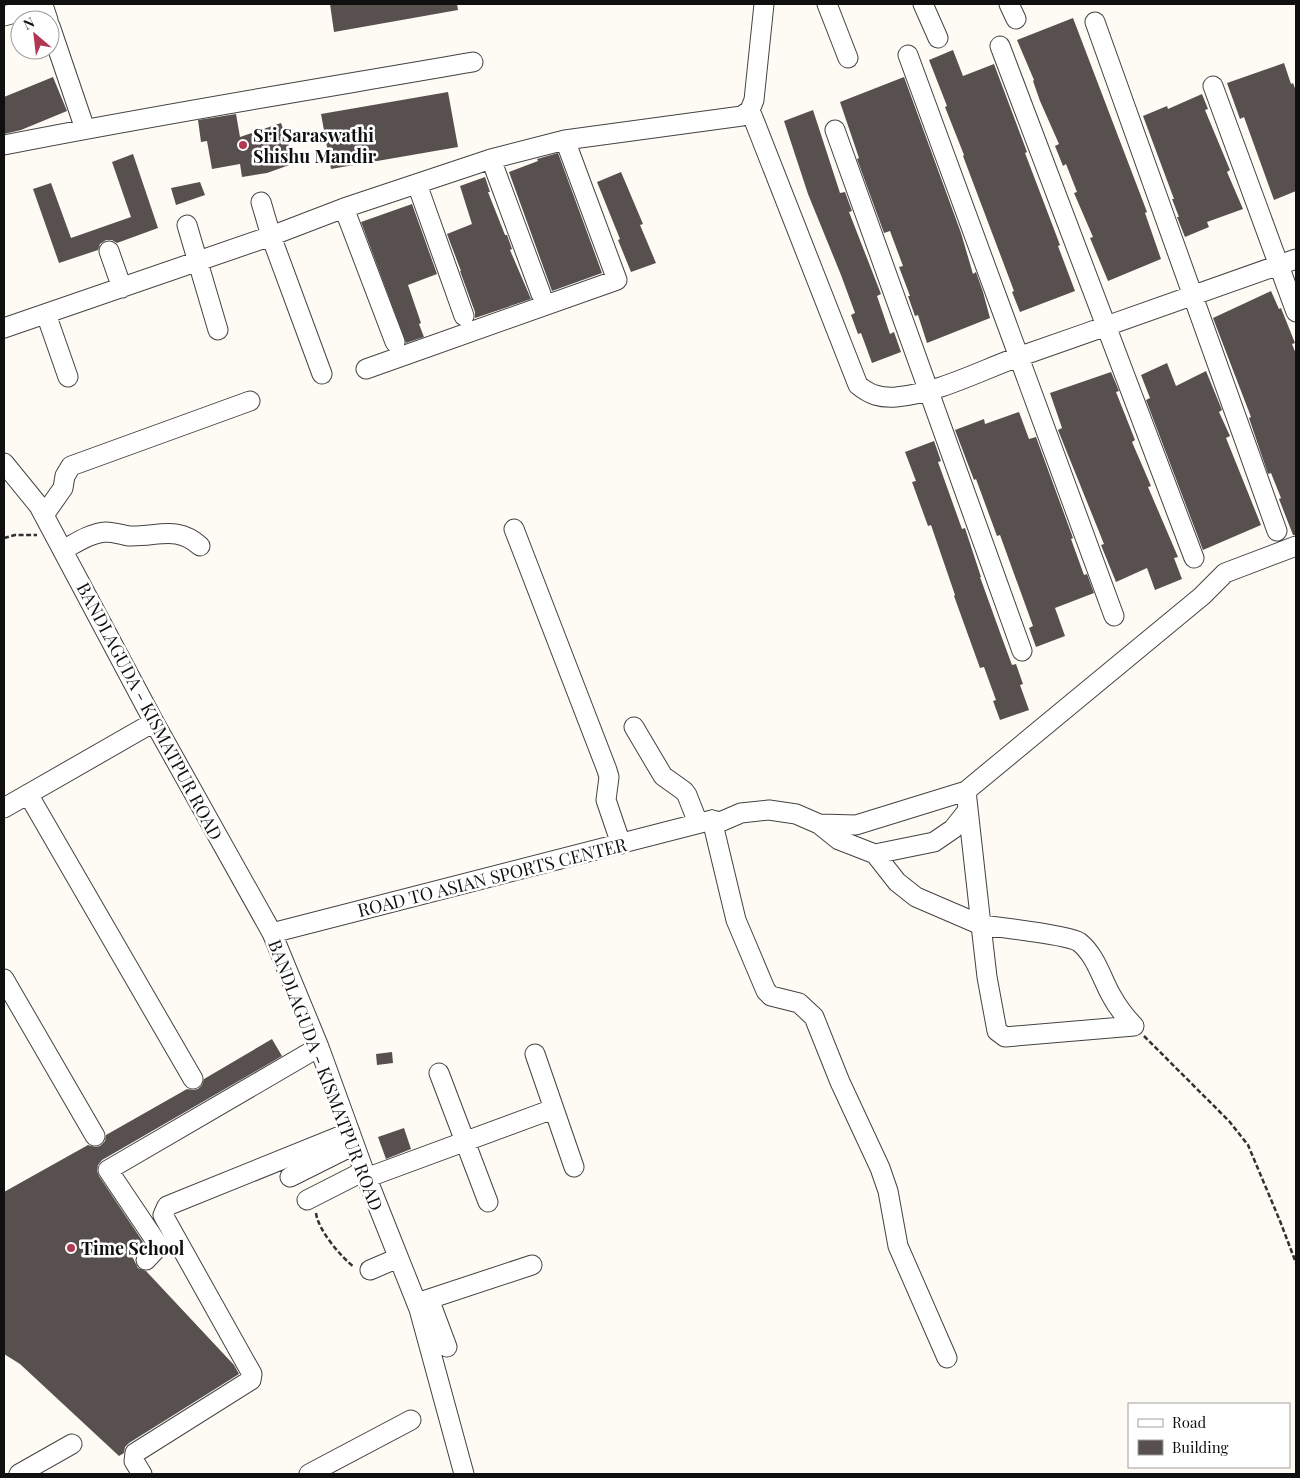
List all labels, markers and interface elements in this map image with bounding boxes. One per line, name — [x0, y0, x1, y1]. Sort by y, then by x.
north arrow — [10, 10, 60, 60]
text: N — [20, 12, 38, 34]
place label: Sri Saraswathi Shishu Mandir — [253, 123, 377, 168]
marker: Sri Saraswathi Shishu Mandir — [237, 139, 249, 151]
street label: BANDLAGUDA - KISMATPUR ROAD — [72, 578, 228, 844]
street label: ROAD TO ASIAN SPORTS CENTER — [355, 832, 629, 922]
street label: BANDLAGUDA - KISMATPUR ROAD — [263, 936, 389, 1214]
place label: Time School — [81, 1236, 185, 1260]
marker: Time School — [65, 1242, 77, 1254]
legend — [1128, 1403, 1290, 1468]
text: Road — [1172, 1412, 1206, 1432]
text: Building — [1172, 1437, 1229, 1457]

